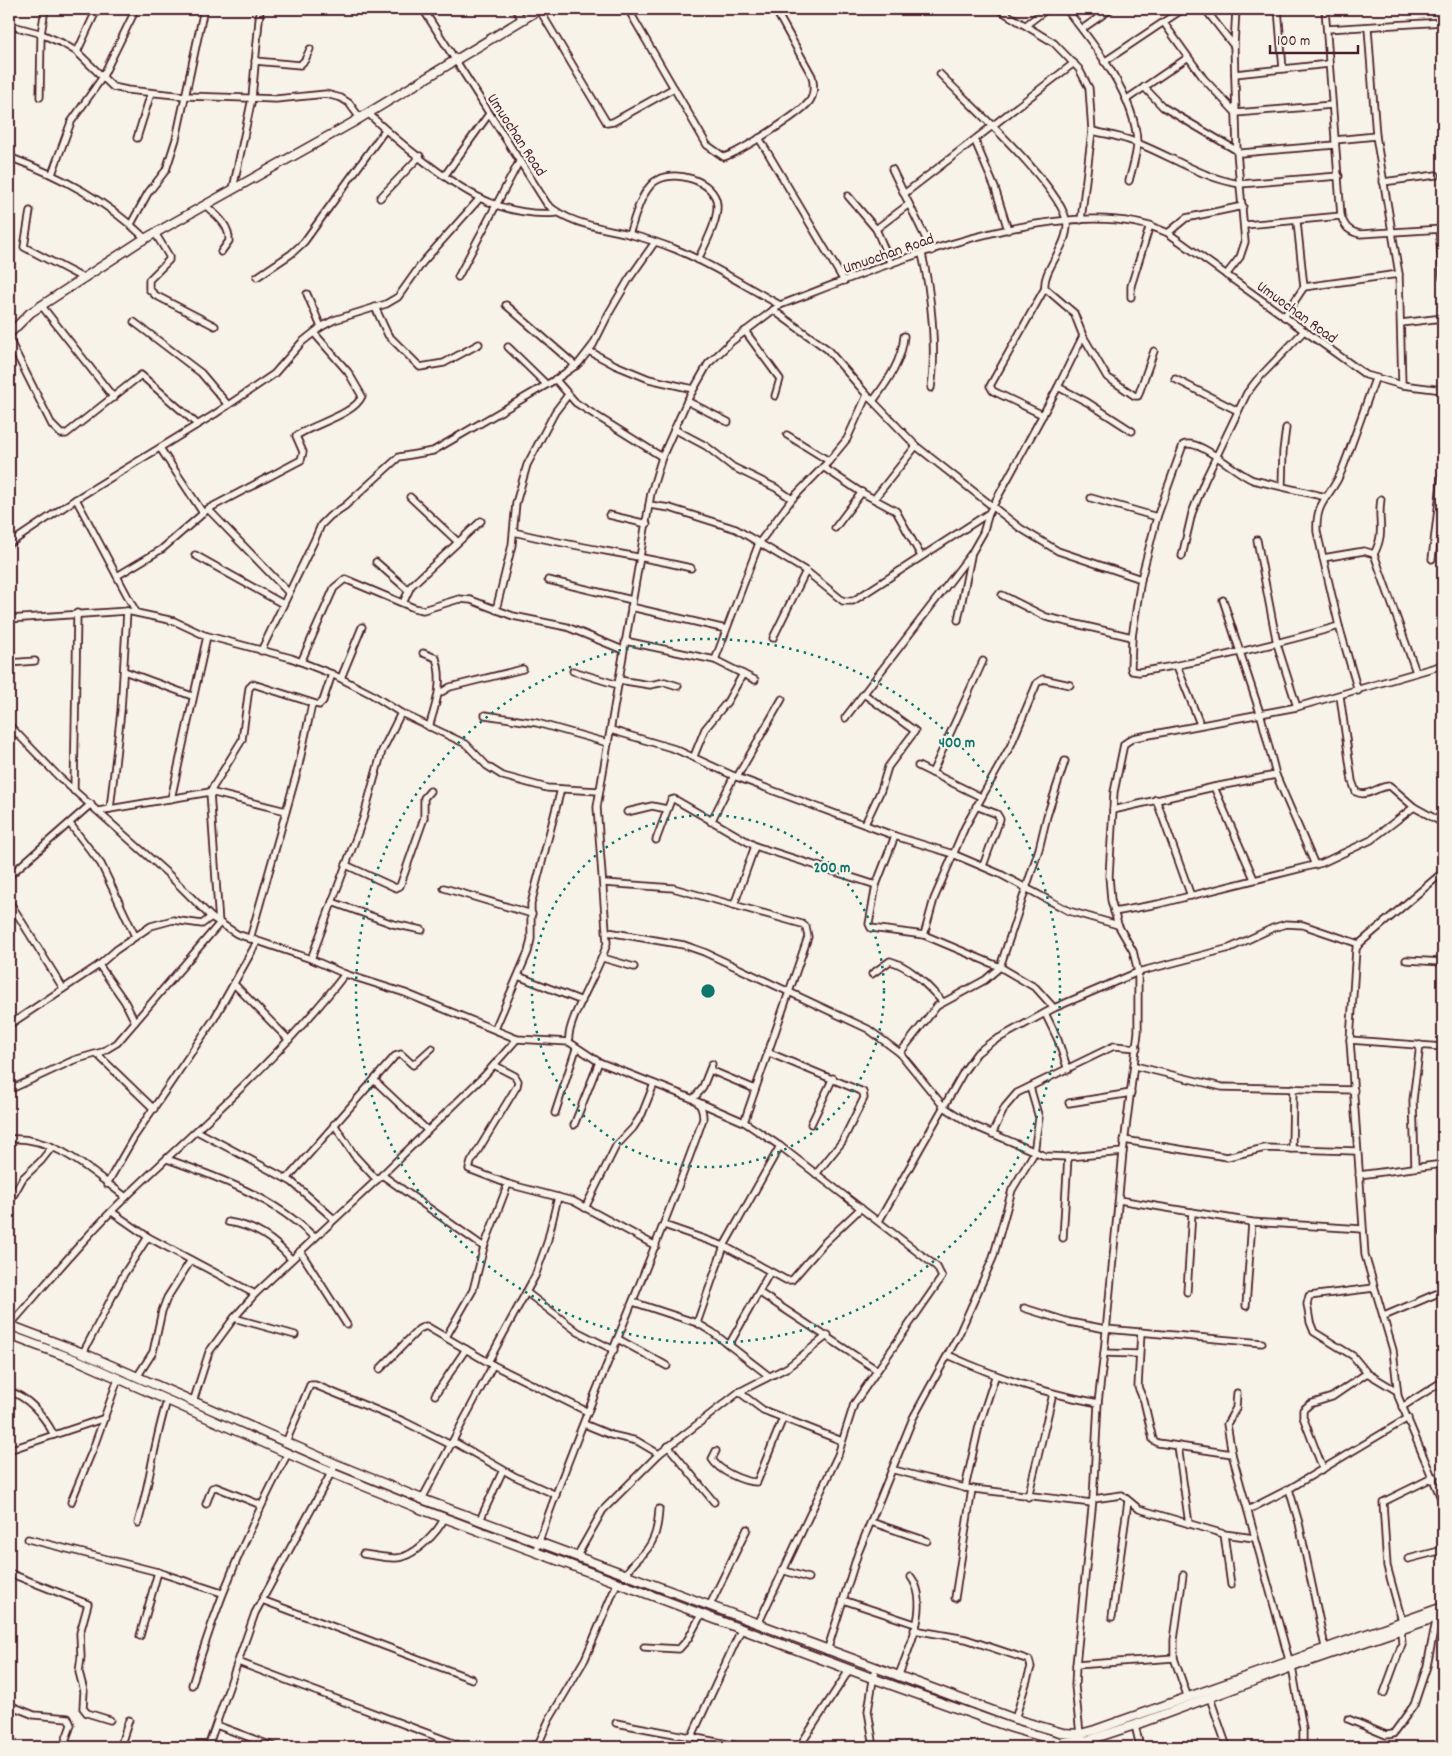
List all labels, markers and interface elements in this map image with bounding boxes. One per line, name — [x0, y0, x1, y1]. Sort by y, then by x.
scale bar — [1270, 22, 1357, 54]
text: 100 m — [1277, 31, 1310, 53]
street label: Umuochan Road — [480, 89, 551, 181]
street label: Umuochan Road — [840, 228, 937, 281]
street label: Umuochan Road — [1251, 276, 1342, 350]
text: 400 m — [939, 733, 975, 755]
text: 200 m — [814, 858, 850, 880]
centre of rings — [699, 982, 717, 1000]

